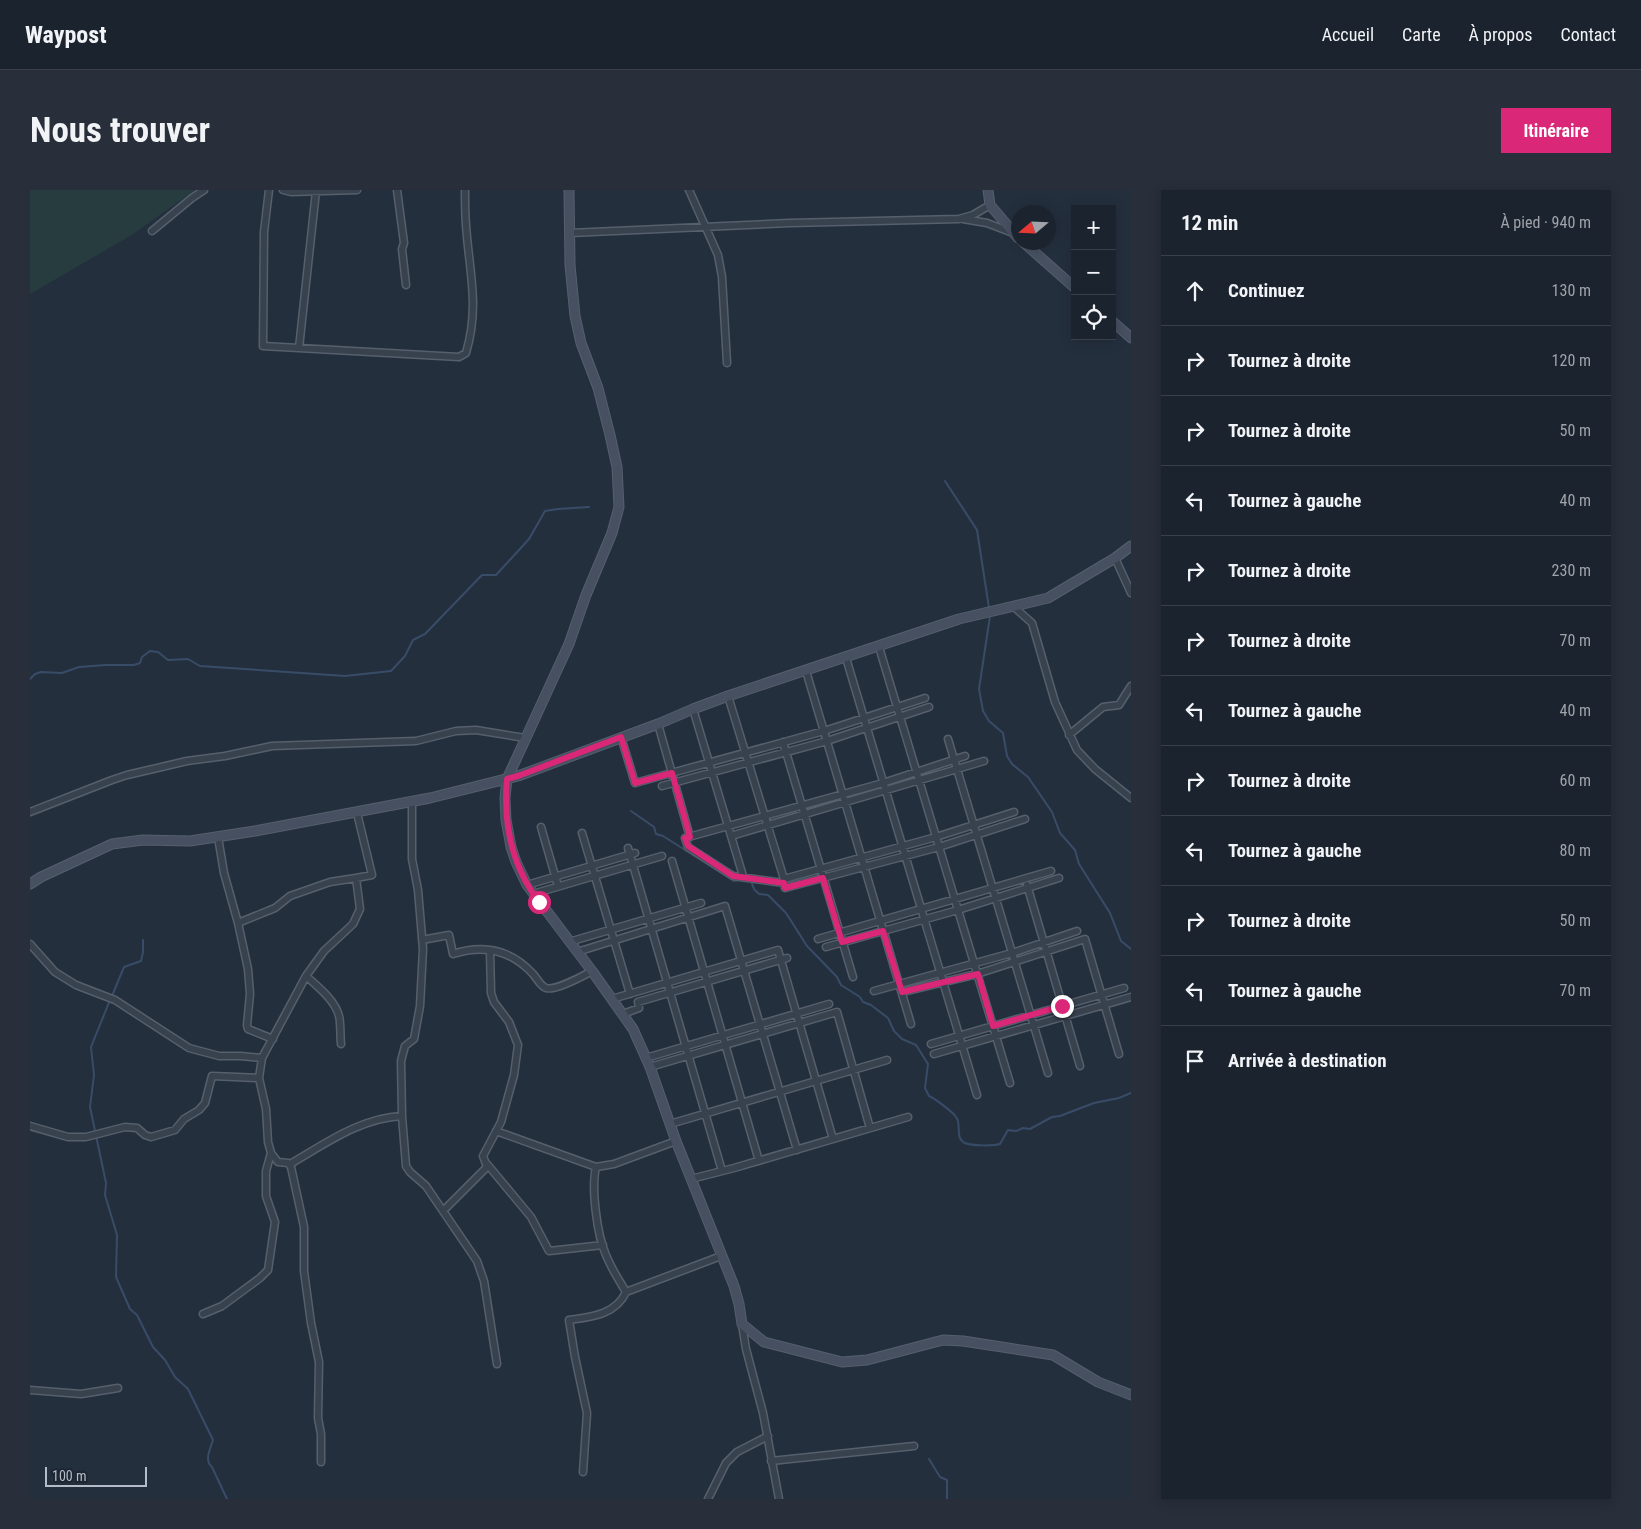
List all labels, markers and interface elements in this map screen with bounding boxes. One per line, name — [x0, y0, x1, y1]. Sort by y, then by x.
text: Waypost — [25, 21, 107, 49]
text: Accueil — [1322, 24, 1374, 45]
text: Carte — [1402, 24, 1441, 45]
text: À propos — [1469, 24, 1532, 45]
text: Contact — [1560, 24, 1616, 45]
button: Itinéraire — [1501, 108, 1611, 153]
text: Nous trouver — [30, 110, 210, 151]
north arrow — [1011, 205, 1056, 250]
map controls — [1071, 205, 1116, 340]
button: + — [1071, 205, 1116, 250]
text: 12 min — [1181, 211, 1238, 235]
text: À pied · 940 m — [1500, 213, 1591, 232]
button: − — [1071, 250, 1116, 295]
icon: ahead — [1181, 277, 1209, 305]
text: Continuez — [1228, 279, 1305, 302]
text: 130 m — [1552, 281, 1591, 300]
button: locate — [1071, 295, 1116, 340]
icon: right — [1181, 347, 1209, 375]
text: Tournez à droite — [1228, 349, 1351, 372]
text: 120 m — [1552, 351, 1591, 370]
icon: right — [1181, 417, 1209, 445]
text: Tournez à droite — [1228, 419, 1351, 442]
text: 50 m — [1559, 421, 1591, 440]
icon: left — [1181, 487, 1209, 515]
text: Tournez à gauche — [1228, 489, 1361, 512]
text: 40 m — [1559, 491, 1591, 510]
icon: right — [1181, 557, 1209, 585]
text: Tournez à droite — [1228, 559, 1351, 582]
text: 230 m — [1552, 561, 1591, 580]
icon: right — [1181, 627, 1209, 655]
text: Tournez à droite — [1228, 629, 1351, 652]
text: 70 m — [1559, 631, 1591, 650]
icon: left — [1181, 697, 1209, 725]
text: Tournez à gauche — [1228, 699, 1361, 722]
text: 40 m — [1559, 701, 1591, 720]
icon: right — [1181, 767, 1209, 795]
text: Tournez à droite — [1228, 769, 1351, 792]
text: 60 m — [1559, 771, 1591, 790]
icon: left — [1181, 837, 1209, 865]
text: Tournez à gauche — [1228, 839, 1361, 862]
text: 80 m — [1559, 841, 1591, 860]
route start — [528, 891, 551, 914]
icon: right — [1181, 907, 1209, 935]
text: Tournez à droite — [1228, 909, 1351, 932]
text: 50 m — [1559, 911, 1591, 930]
icon: left — [1181, 977, 1209, 1005]
text: Tournez à gauche — [1228, 979, 1361, 1002]
text: 70 m — [1559, 981, 1591, 1000]
route end — [1051, 995, 1074, 1018]
icon: arrive — [1181, 1047, 1209, 1075]
text: Arrivée à destination — [1228, 1049, 1387, 1072]
scale bar — [45, 1464, 148, 1487]
text: 100 m — [52, 1468, 87, 1484]

